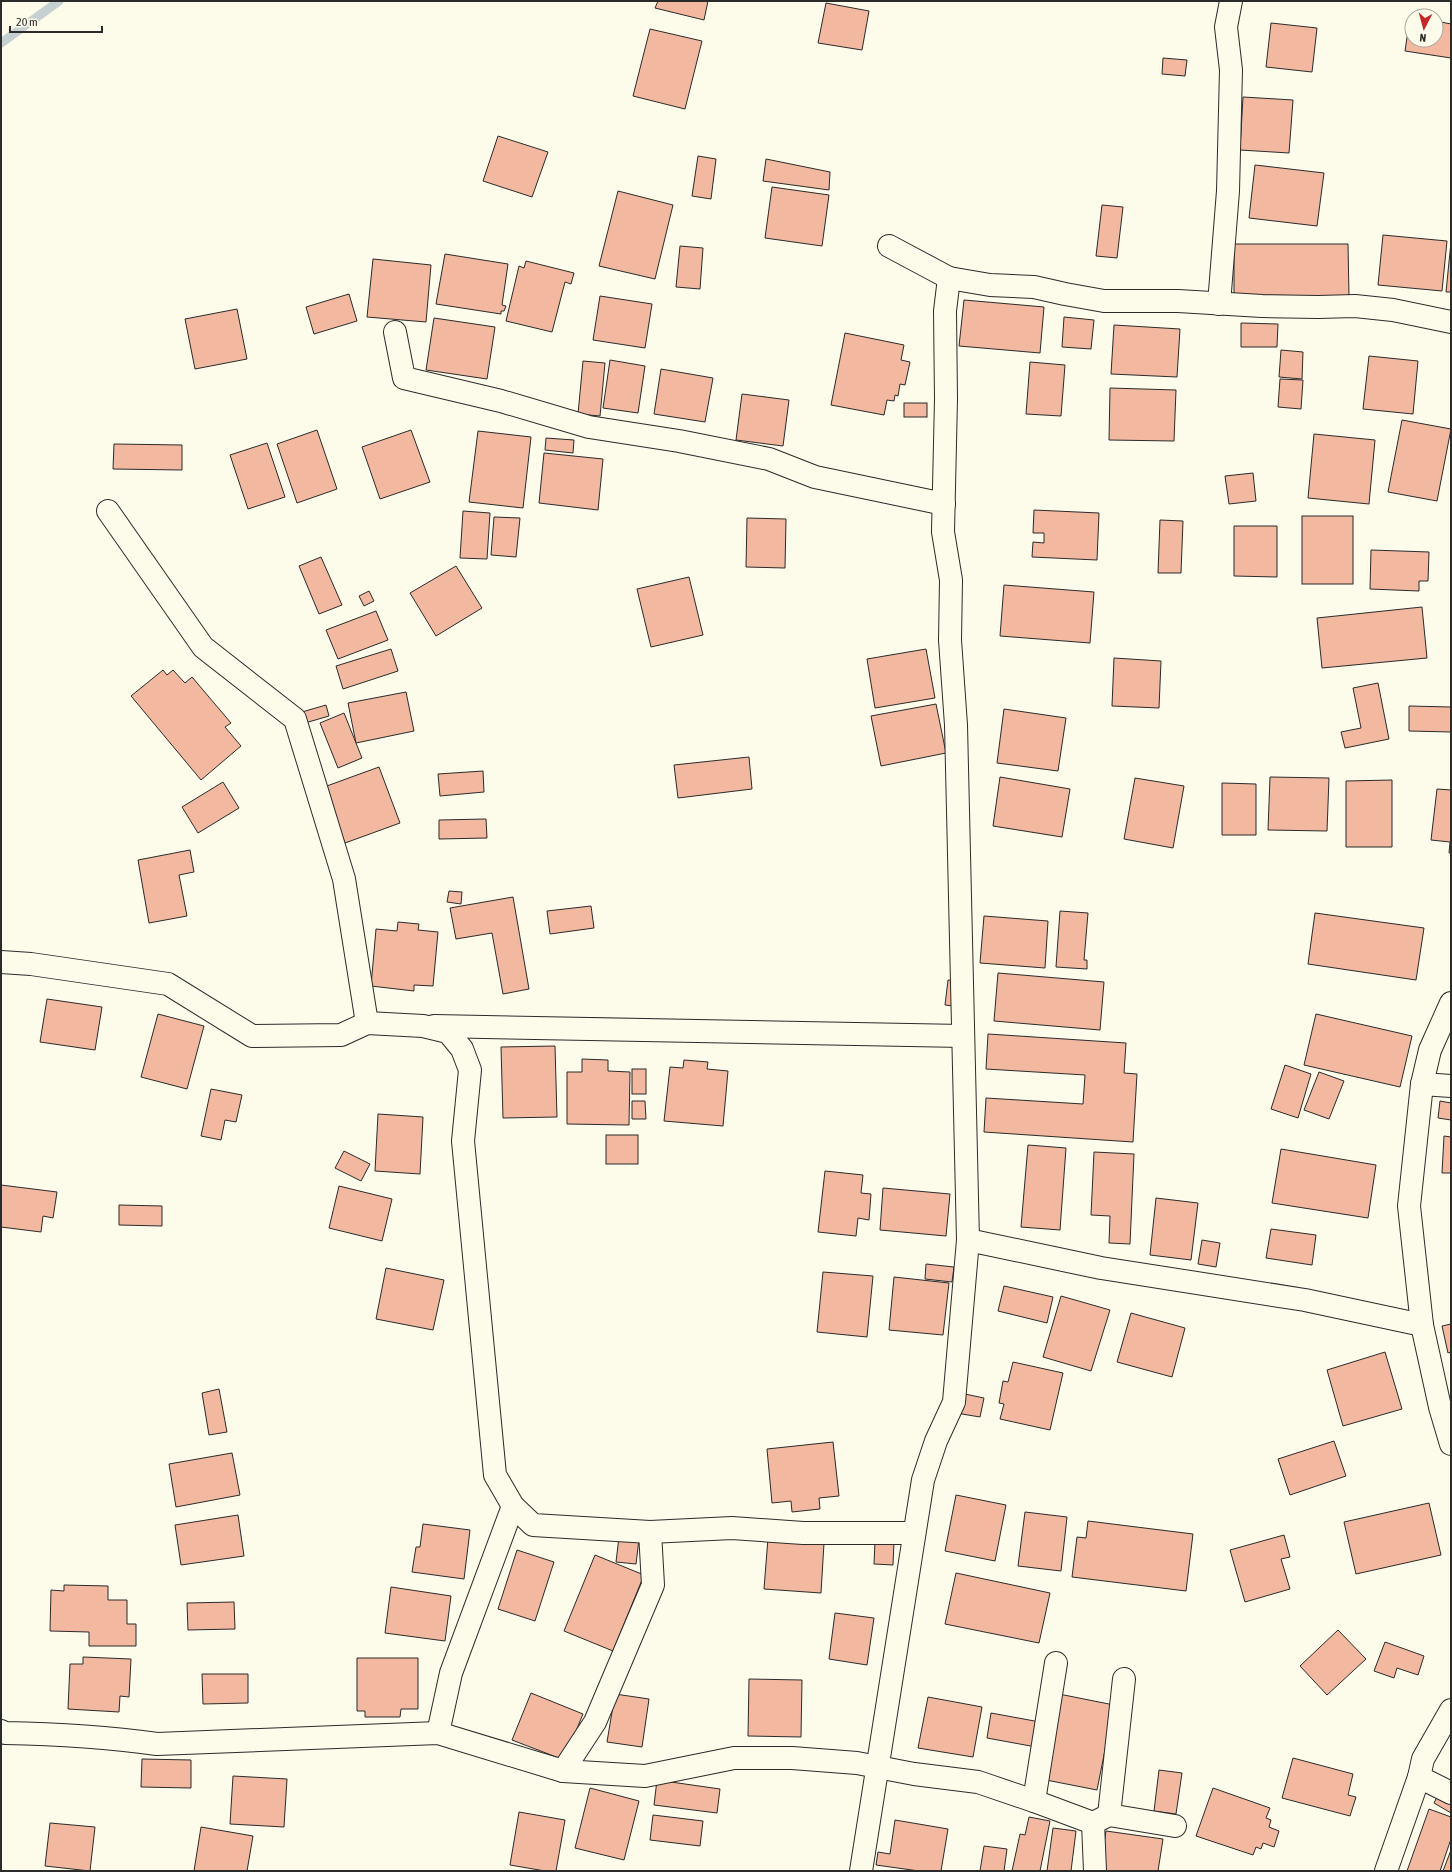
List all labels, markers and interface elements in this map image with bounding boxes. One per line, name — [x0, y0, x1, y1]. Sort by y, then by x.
scale bar — [10, 8, 102, 34]
north arrow — [1404, 8, 1444, 48]
text: 20 m — [16, 15, 38, 29]
text: N — [1419, 32, 1427, 44]

